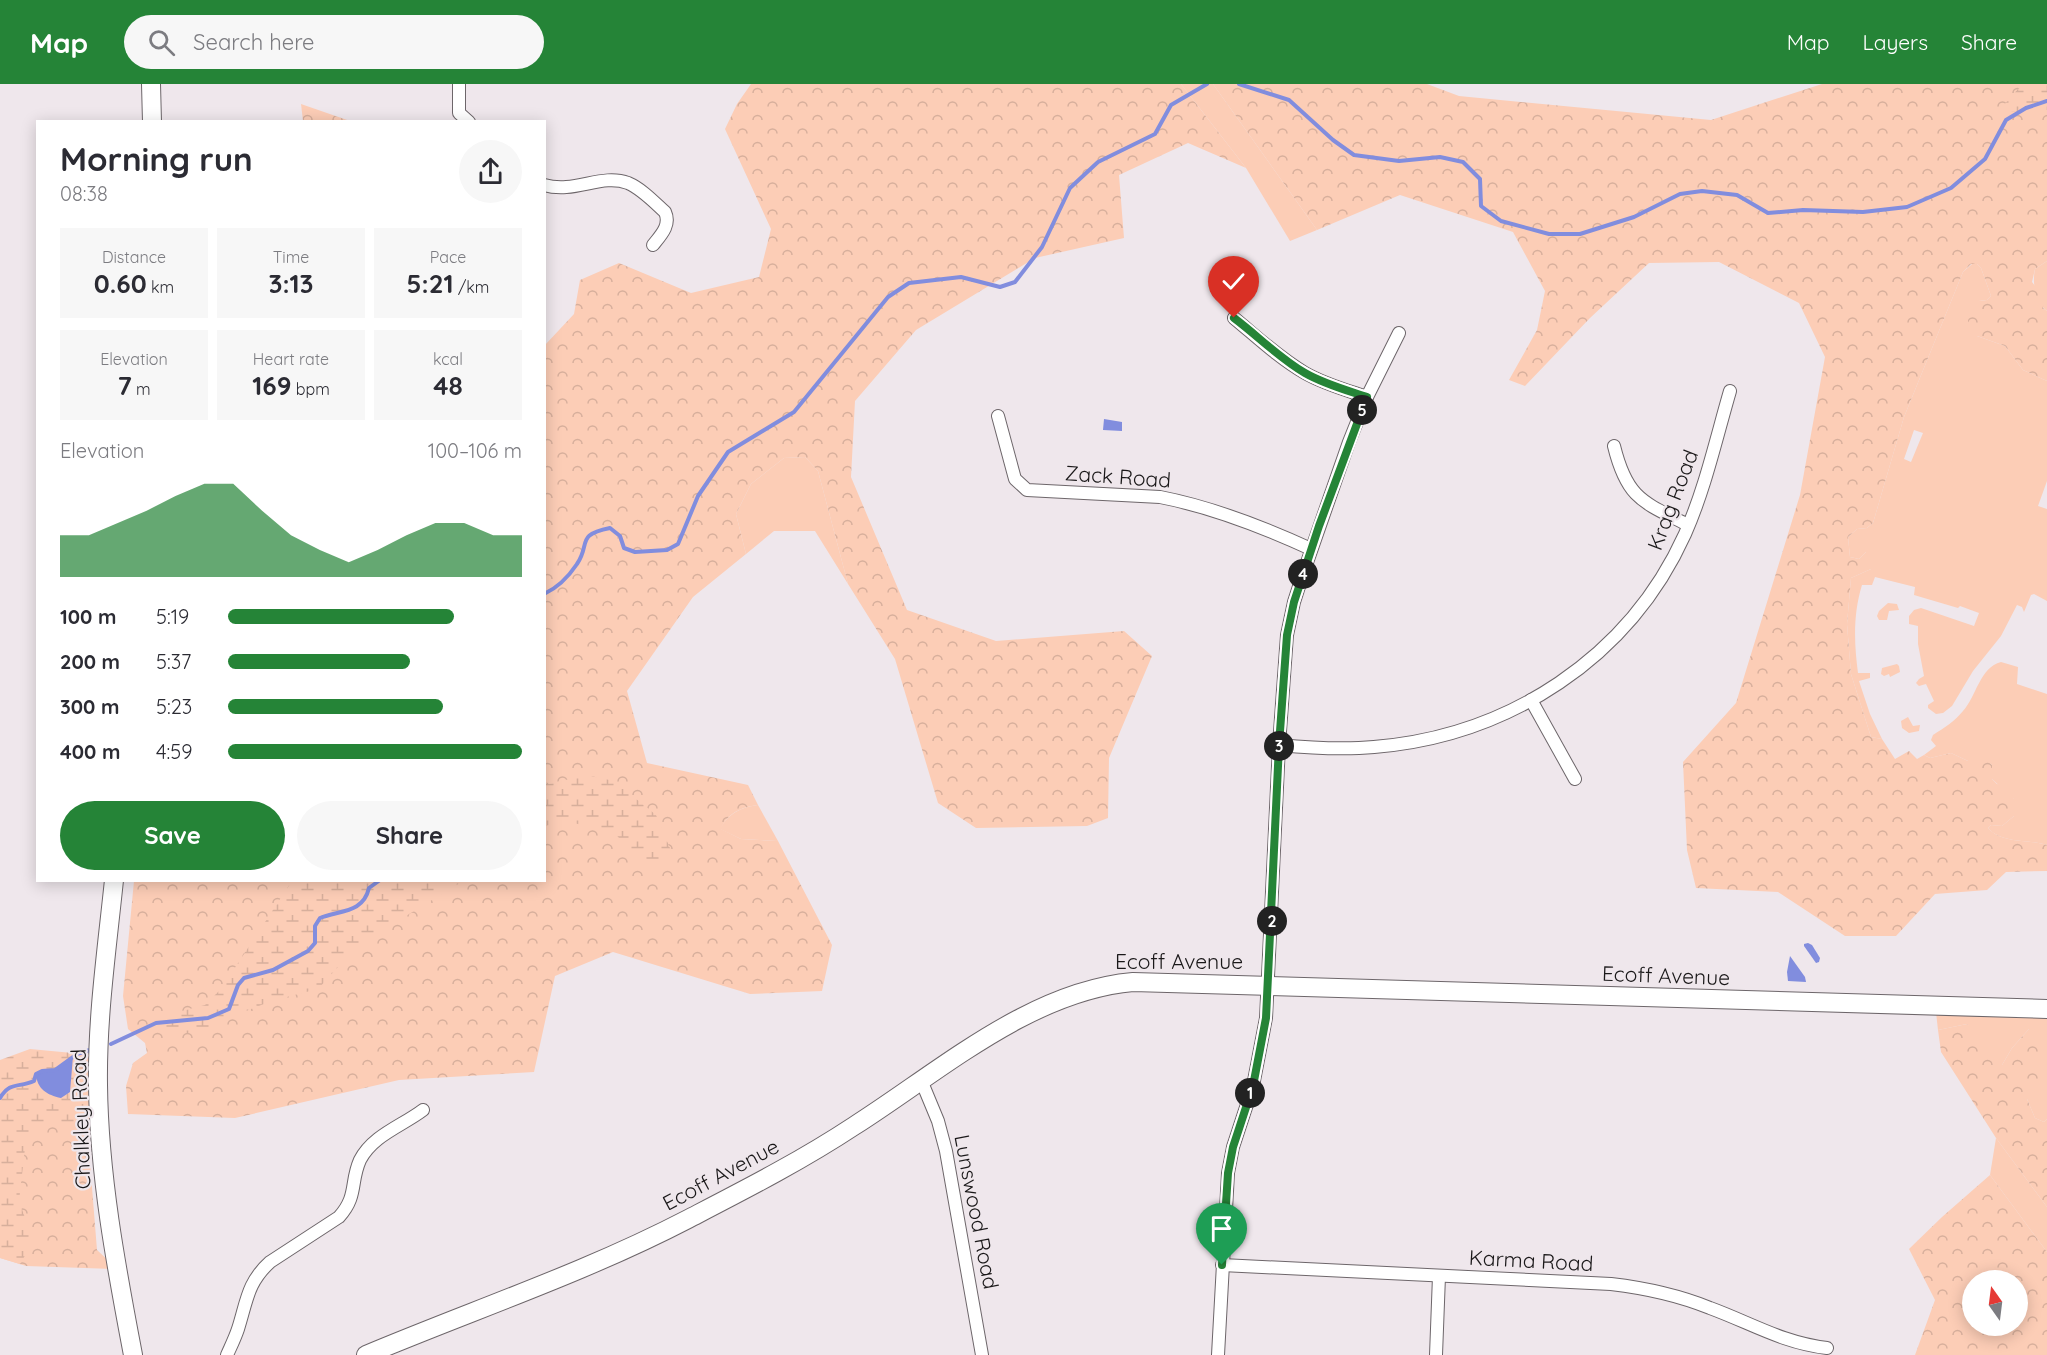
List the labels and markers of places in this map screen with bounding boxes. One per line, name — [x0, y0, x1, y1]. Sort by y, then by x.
pin — [1208, 256, 1259, 318]
pin: 5 — [1347, 395, 1377, 425]
pin: 4 — [1288, 559, 1318, 589]
pin: 3 — [1264, 731, 1294, 761]
pin: 2 — [1257, 906, 1287, 936]
pin: 1 — [1235, 1078, 1265, 1108]
pin — [1196, 1203, 1247, 1265]

